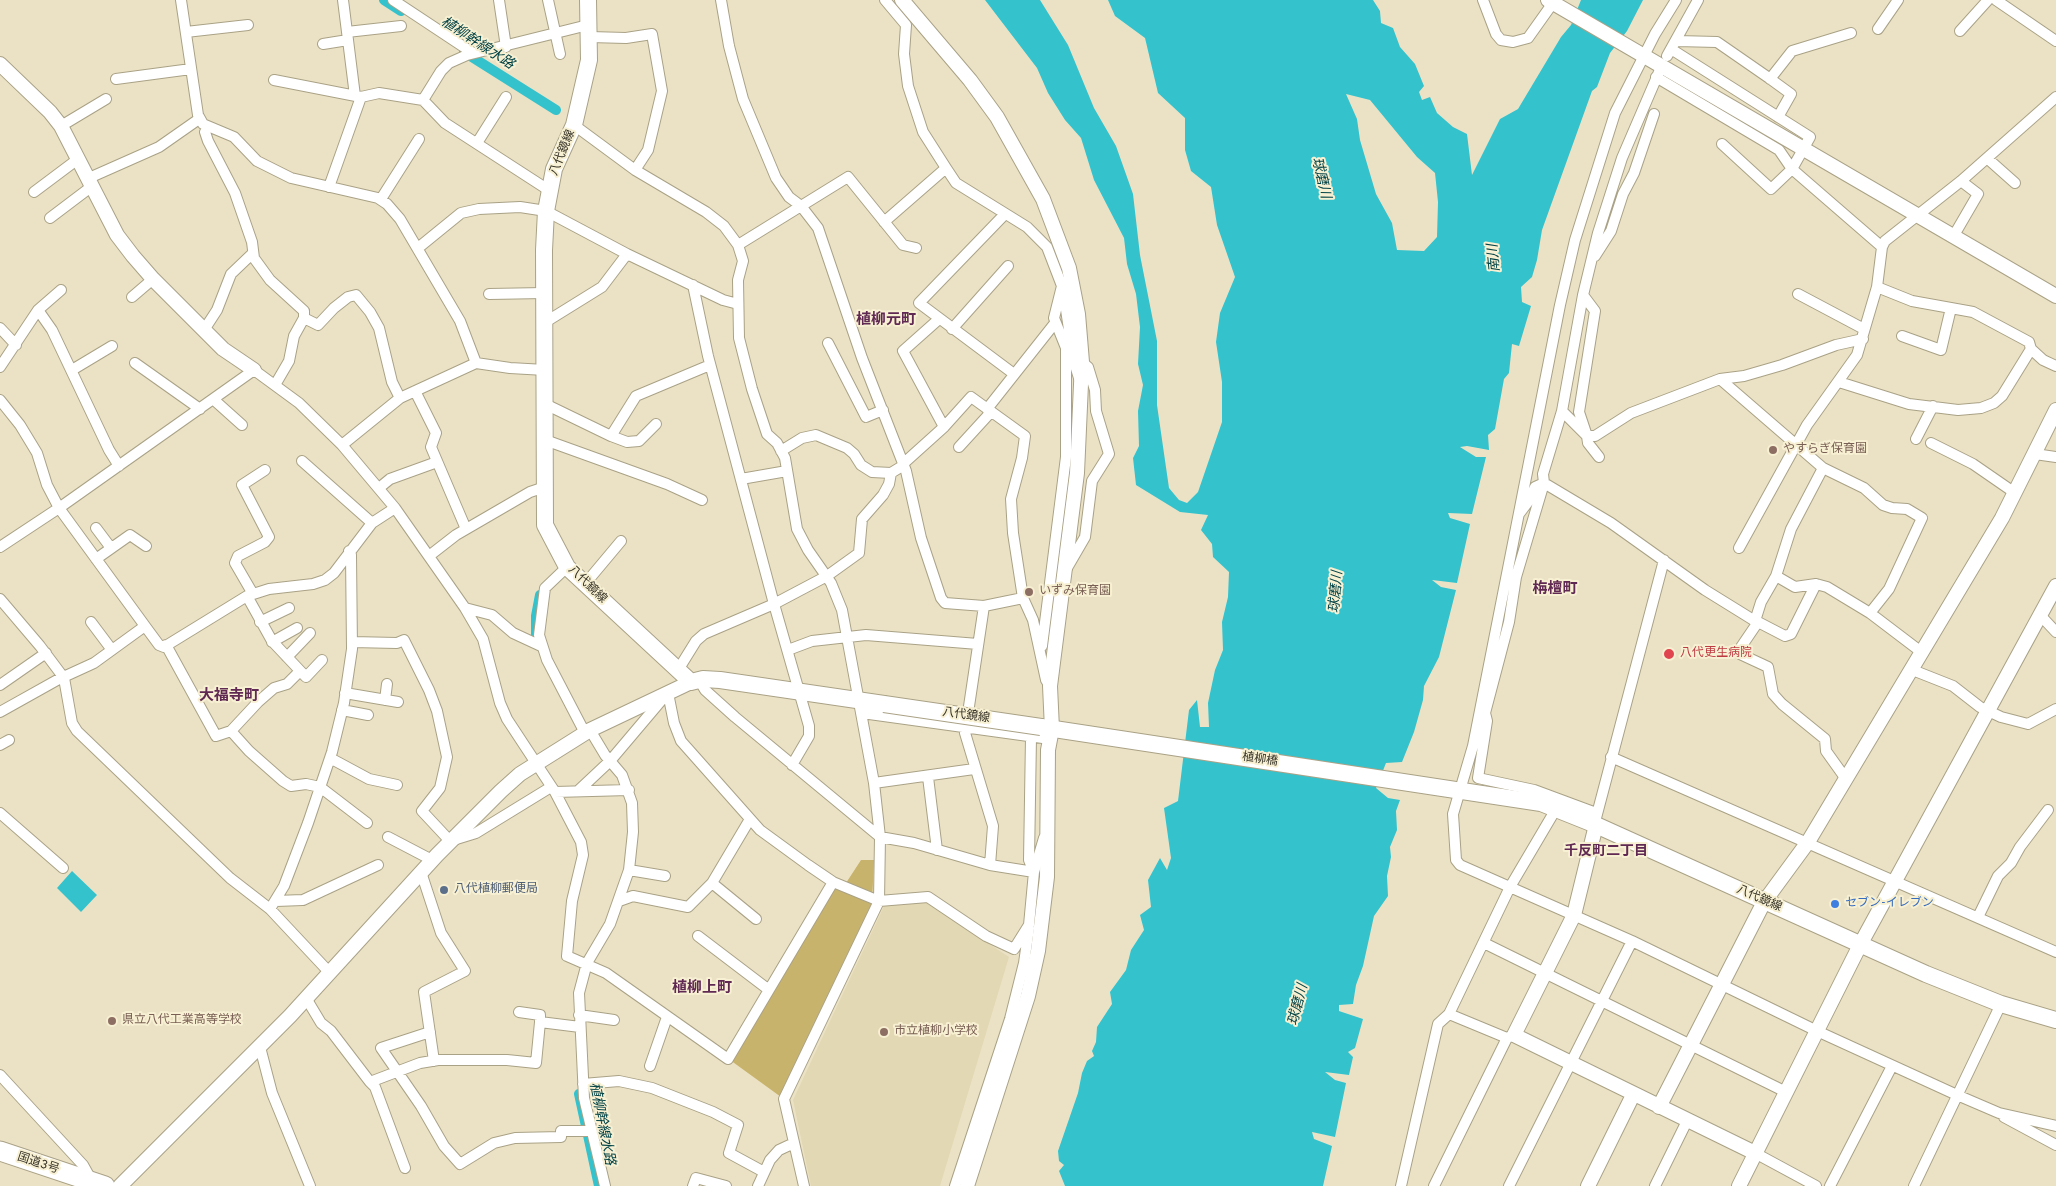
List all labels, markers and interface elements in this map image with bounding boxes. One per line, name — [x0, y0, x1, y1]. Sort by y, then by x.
water label: 植柳幹線水路 — [437, 14, 517, 74]
street label: 八代鏡線 — [547, 128, 579, 178]
water label: 球磨川 — [1307, 156, 1333, 200]
water label: 南川 — [1485, 243, 1505, 273]
district label: 植柳元町 — [856, 312, 916, 330]
place label: やすらぎ保育園 — [1783, 443, 1867, 457]
marker: やすらぎ保育園 — [1767, 444, 1779, 456]
street label: 八代鏡線 — [565, 563, 609, 607]
water label: 球磨川 — [1327, 570, 1347, 614]
district label: 栴檀町 — [1533, 581, 1577, 599]
place label: いずみ保育園 — [1039, 585, 1111, 599]
marker: いずみ保育園 — [1023, 586, 1035, 598]
marker: 八代更生病院 — [1662, 647, 1676, 661]
place label: 八代更生病院 — [1680, 647, 1752, 661]
district label: 大福寺町 — [199, 688, 259, 706]
street label: 八代鏡線 — [941, 706, 991, 726]
street label: 植柳橋 — [1241, 750, 1279, 770]
district label: 千反町二丁目 — [1564, 844, 1648, 860]
place label: 八代植柳郵便局 — [454, 883, 538, 897]
street label: 八代鏡線 — [1734, 883, 1784, 915]
marker: 八代植柳郵便局 — [438, 884, 450, 896]
place label: セブン-イレブン — [1845, 897, 1934, 911]
marker: セブン-イレブン — [1829, 898, 1841, 910]
district label: 植柳上町 — [672, 980, 732, 998]
water label: 球磨川 — [1286, 983, 1312, 1027]
place label: 県立八代工業高等学校 — [122, 1014, 242, 1028]
marker: 県立八代工業高等学校 — [106, 1015, 118, 1027]
place label: 市立植柳小学校 — [894, 1025, 978, 1039]
marker: 市立植柳小学校 — [878, 1026, 890, 1038]
water label: 植柳幹線水路 — [585, 1081, 617, 1167]
street label: 国道3号 — [15, 1150, 61, 1178]

